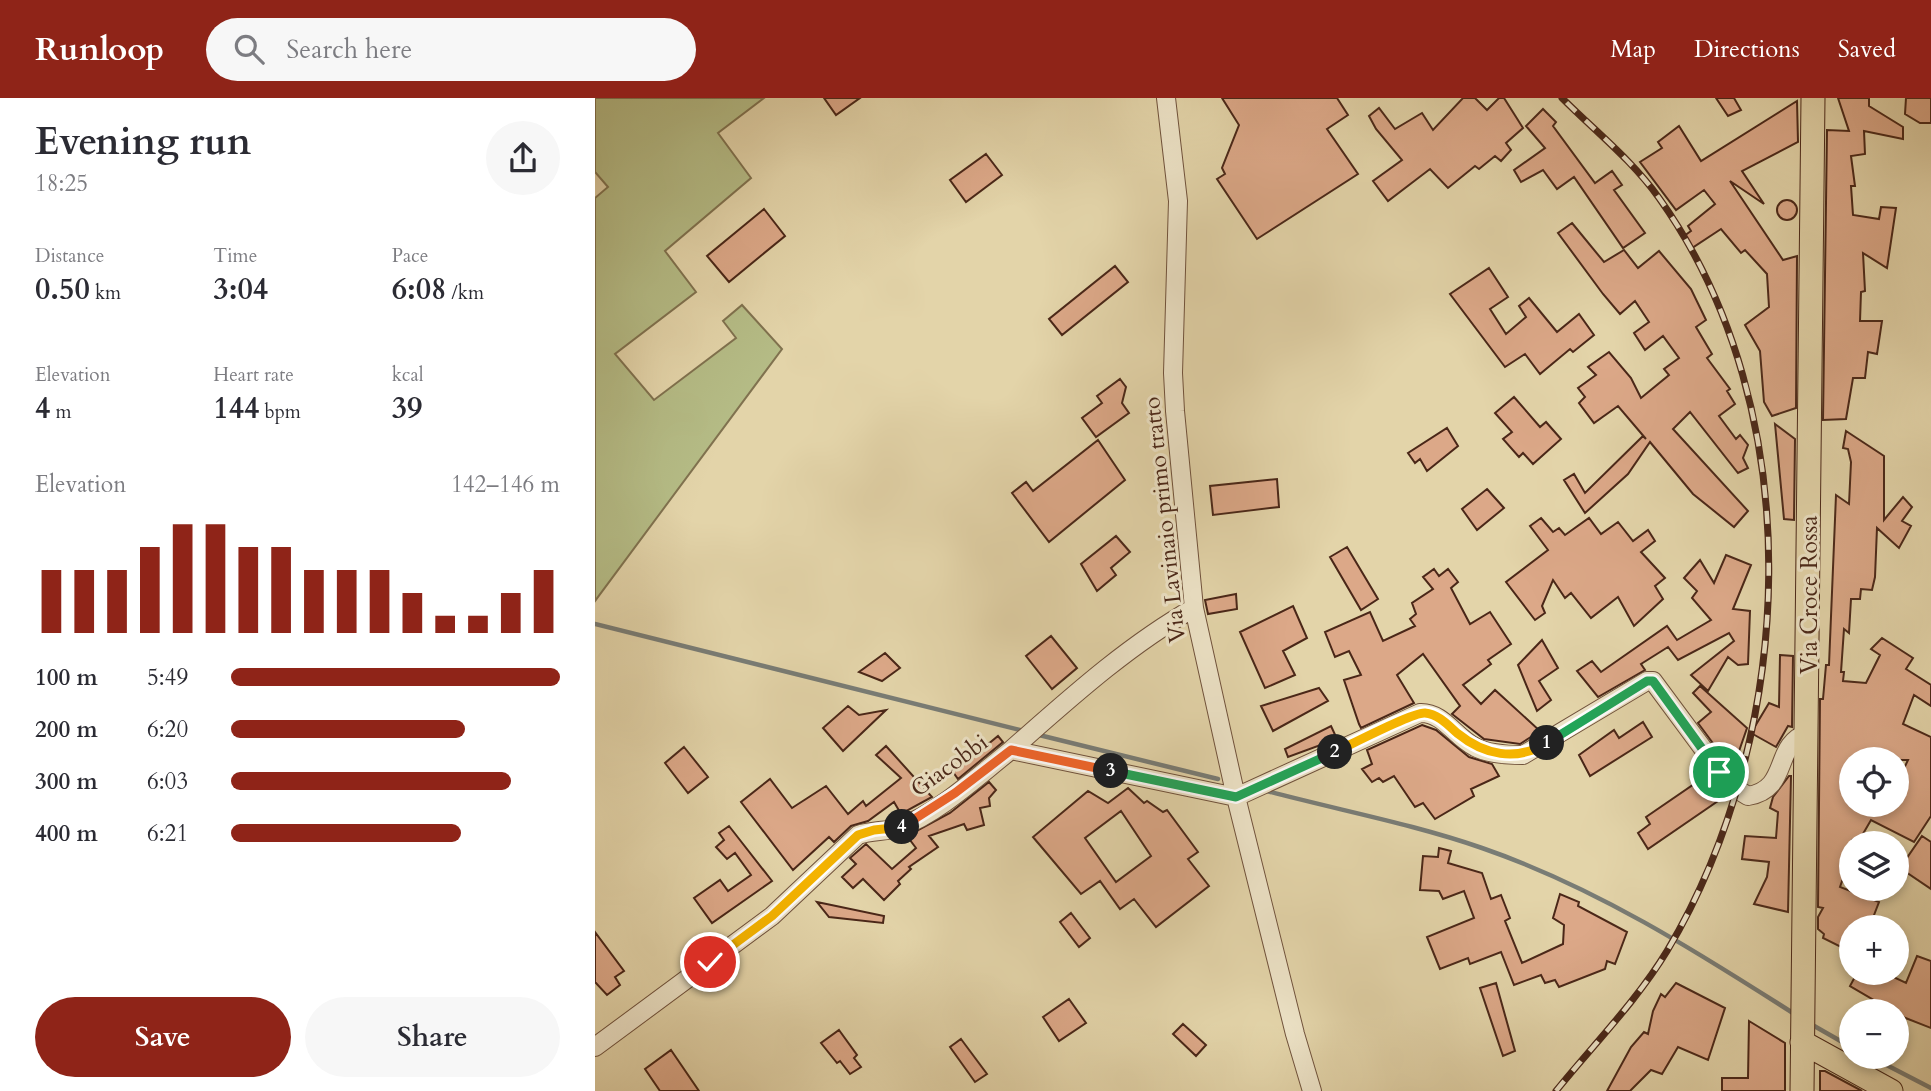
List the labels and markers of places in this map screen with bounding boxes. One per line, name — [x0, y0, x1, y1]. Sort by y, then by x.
pin: 1 — [1529, 726, 1565, 760]
pin: 2 — [1317, 734, 1353, 770]
pin — [1689, 742, 1749, 802]
pin: 3 — [1093, 754, 1129, 788]
pin: 4 — [885, 810, 919, 844]
pin — [680, 932, 740, 992]

